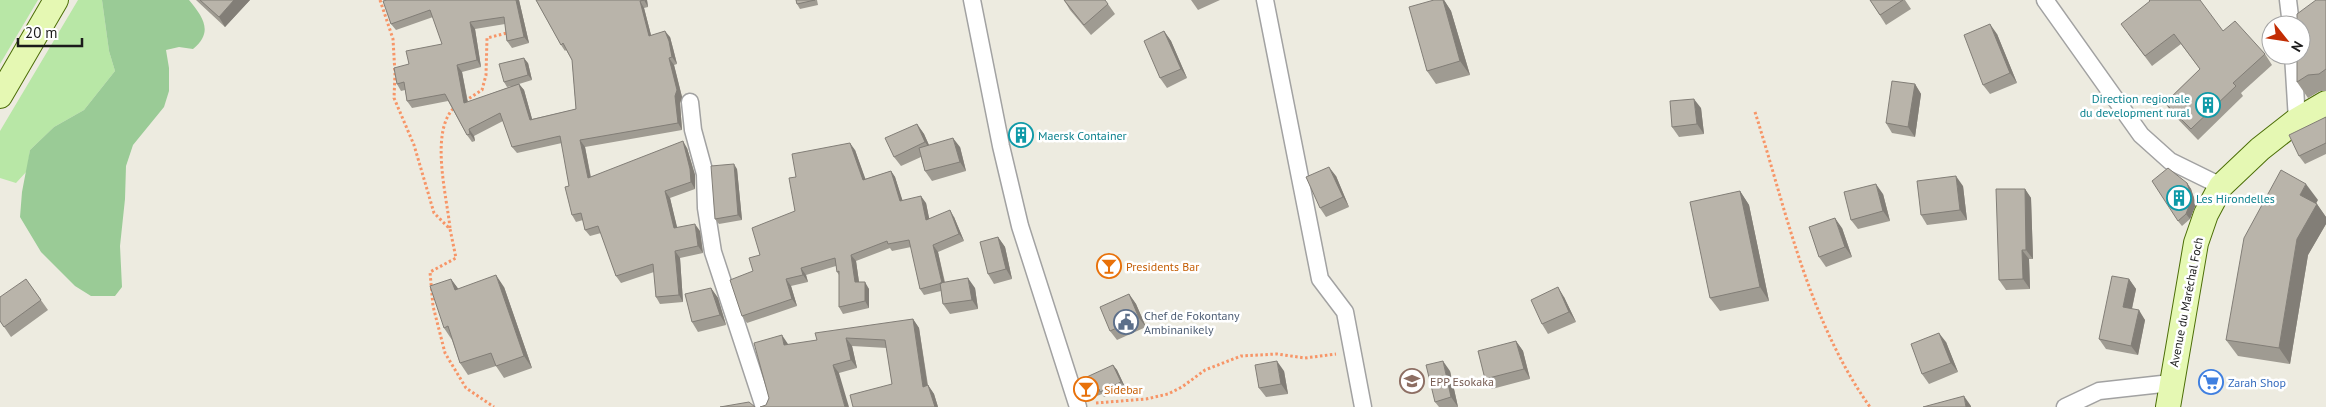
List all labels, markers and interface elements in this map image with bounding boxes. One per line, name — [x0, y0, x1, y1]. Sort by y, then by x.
scale bar — [18, 15, 81, 47]
north arrow — [2261, 15, 2311, 65]
text: 20 m — [25, 23, 58, 42]
text: N — [2287, 38, 2307, 55]
place label: Direction regionale du development rural — [2080, 91, 2190, 120]
building icon: Direction regionale du development rural — [2195, 92, 2221, 118]
building icon: Maersk Container — [1008, 122, 1034, 148]
place label: Maersk Container — [1038, 128, 1127, 143]
building icon: Les Hirondelles — [2166, 185, 2192, 211]
place label: Les Hirondelles — [2196, 191, 2275, 206]
street label: Avenue du Maréchal Foch — [2166, 236, 2206, 368]
bar icon: Presidents Bar — [1096, 253, 1122, 279]
place label: Presidents Bar — [1126, 259, 1199, 274]
place label: Chef de Fokontany Ambinanikely — [1144, 308, 1240, 337]
public building icon: Chef de Fokontany Ambinanikely — [1113, 309, 1139, 335]
school or university icon: EPP Esokaka — [1399, 368, 1425, 394]
supermarket icon: Zarah Shop — [2198, 369, 2224, 395]
place label: EPP Esokaka — [1430, 374, 1494, 389]
place label: Zarah Shop — [2228, 375, 2286, 390]
bar icon: Sidebar — [1073, 376, 1099, 402]
place label: Sidebar — [1104, 382, 1143, 397]

